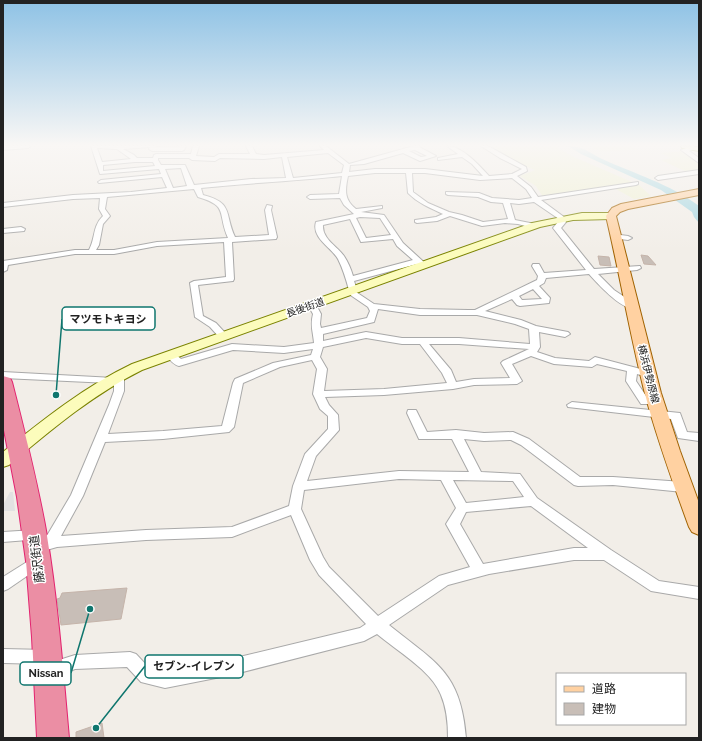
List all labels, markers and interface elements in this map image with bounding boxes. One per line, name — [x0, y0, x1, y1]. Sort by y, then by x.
street label: 長後街道 — [284, 296, 326, 319]
callout: マツモトキヨシ — [62, 307, 155, 330]
text: マツモトキヨシ — [70, 313, 147, 326]
street label: 横浜伊勢原線 — [636, 344, 661, 405]
street label: 藤沢街道 — [27, 534, 47, 584]
callout: セブン-イレブン — [145, 655, 243, 678]
text: セブン-イレブン — [153, 660, 235, 673]
callout: Nissan — [20, 662, 71, 685]
text: Nissan — [28, 667, 64, 680]
legend — [556, 673, 686, 725]
text: 道路 — [592, 682, 616, 696]
text: 建物 — [592, 702, 616, 716]

